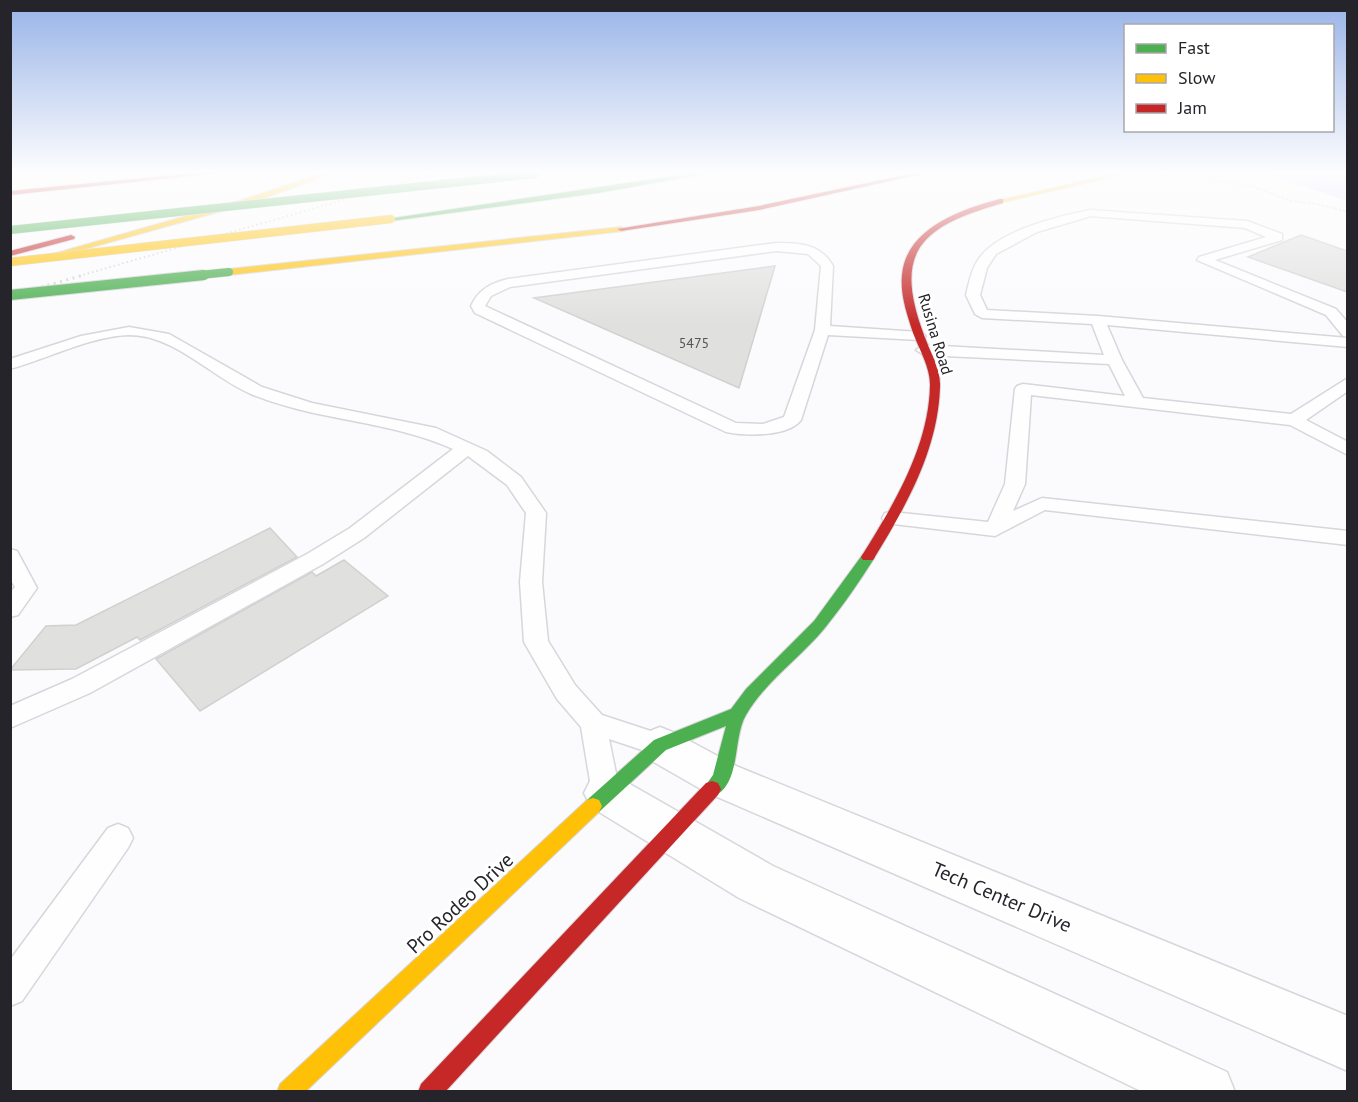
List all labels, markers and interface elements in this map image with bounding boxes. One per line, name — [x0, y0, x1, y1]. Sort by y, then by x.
legend — [1124, 24, 1334, 132]
text: Fast — [1178, 36, 1210, 59]
text: Slow — [1178, 66, 1216, 89]
text: Jam — [1177, 96, 1207, 119]
street label: Rusina Road — [914, 291, 958, 377]
house number: 5475 — [679, 334, 709, 352]
street label: Pro Rodeo Drive — [401, 847, 519, 959]
street label: Tech Center Drive — [928, 856, 1076, 938]

